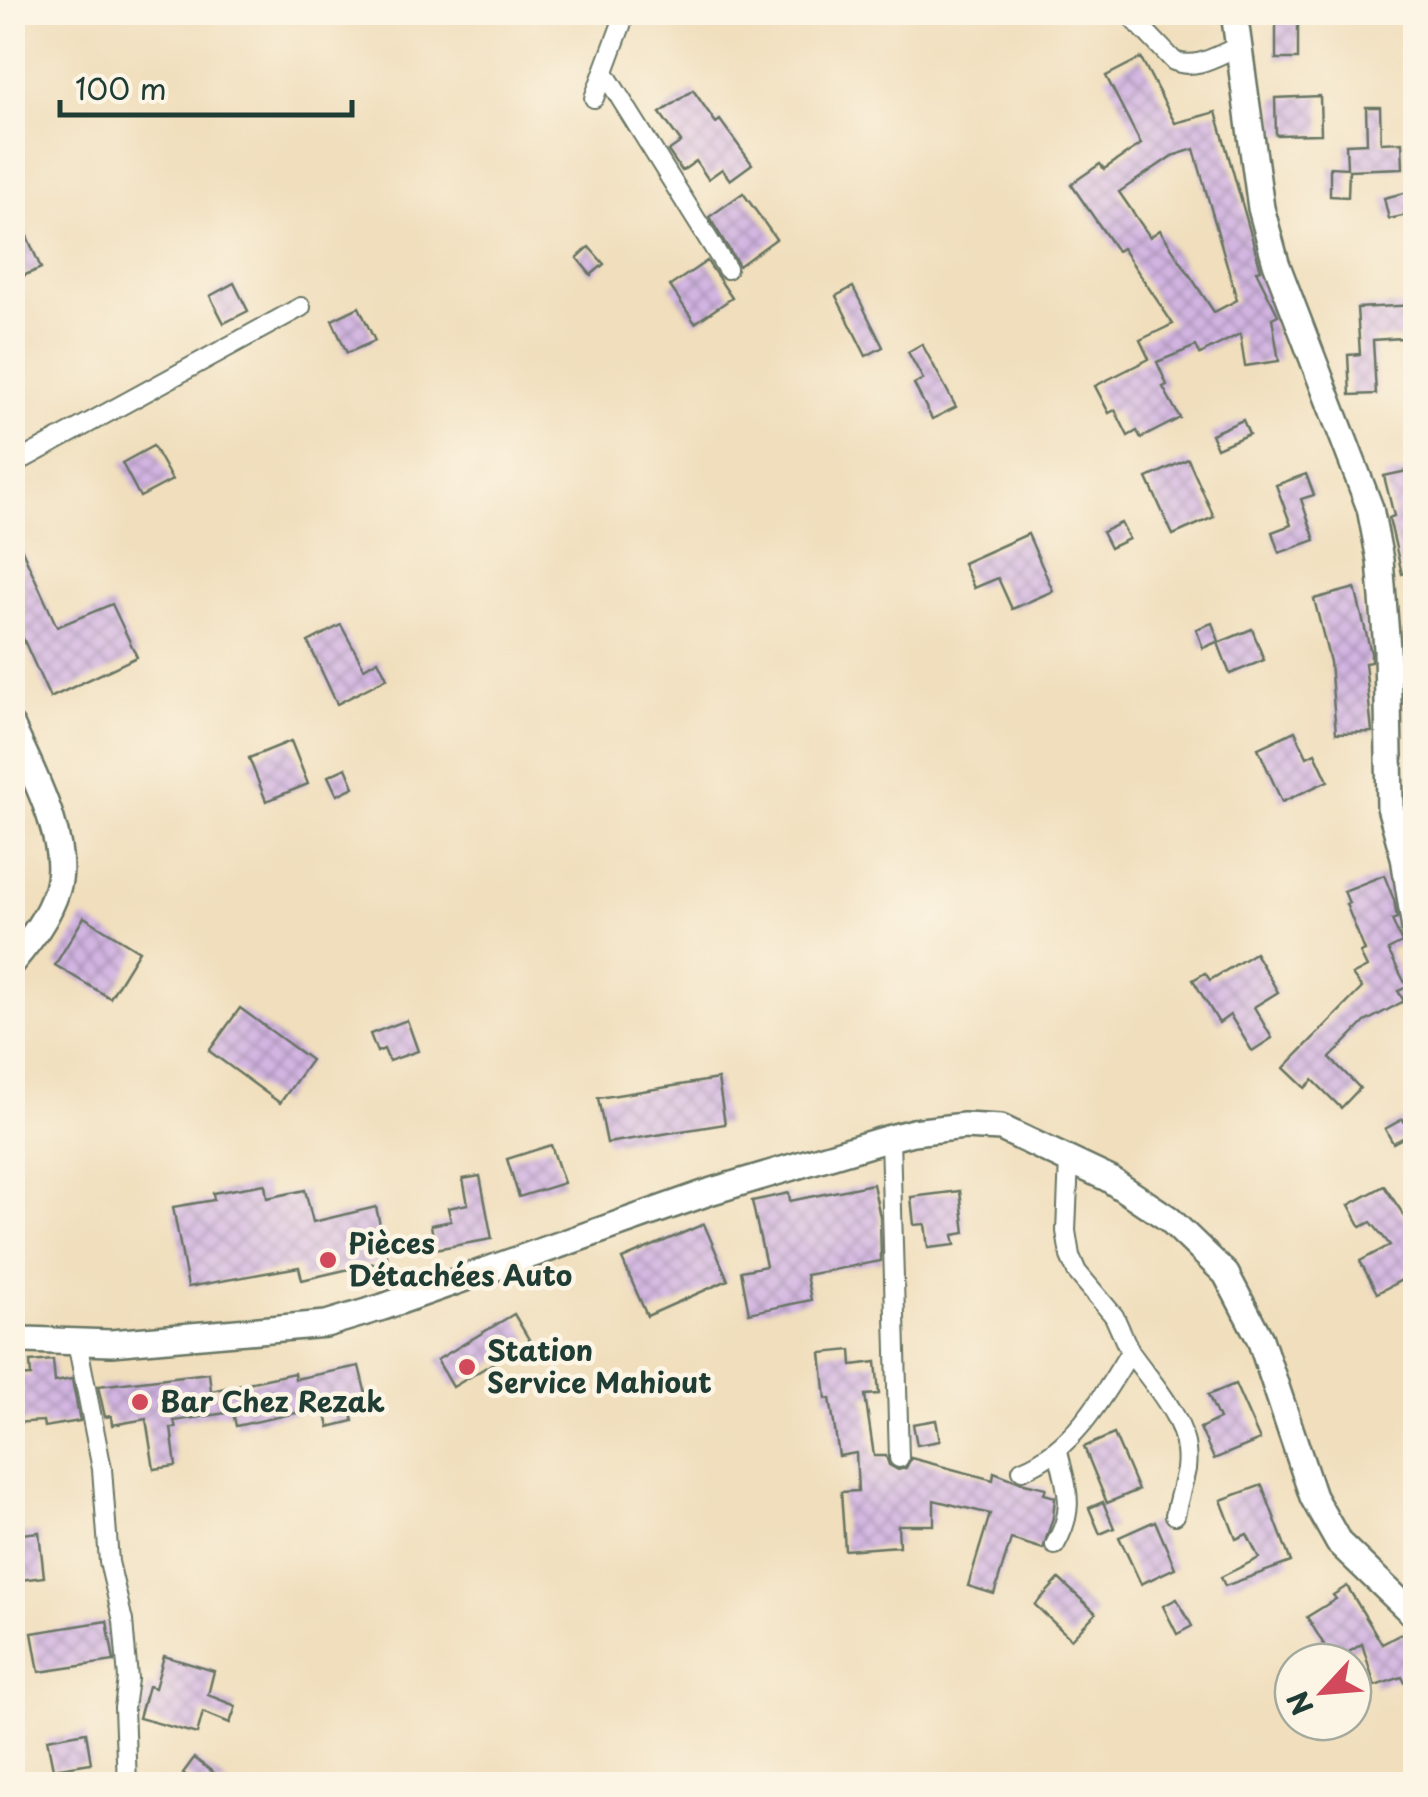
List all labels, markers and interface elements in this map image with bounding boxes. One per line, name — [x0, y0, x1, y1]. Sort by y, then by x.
scale bar — [60, 55, 352, 117]
text: 100 m — [75, 65, 167, 110]
place label: Pièces Détachées Auto — [348, 1221, 572, 1296]
marker: Pièces Détachées Auto — [317, 1249, 339, 1271]
place label: Station Service Mahiout — [487, 1328, 712, 1403]
marker: Station Service Mahiout — [456, 1356, 478, 1378]
place label: Bar Chez Rezak — [160, 1379, 385, 1422]
marker: Bar Chez Rezak — [129, 1391, 151, 1413]
north arrow — [1273, 1642, 1373, 1742]
text: N — [1275, 1684, 1323, 1723]

